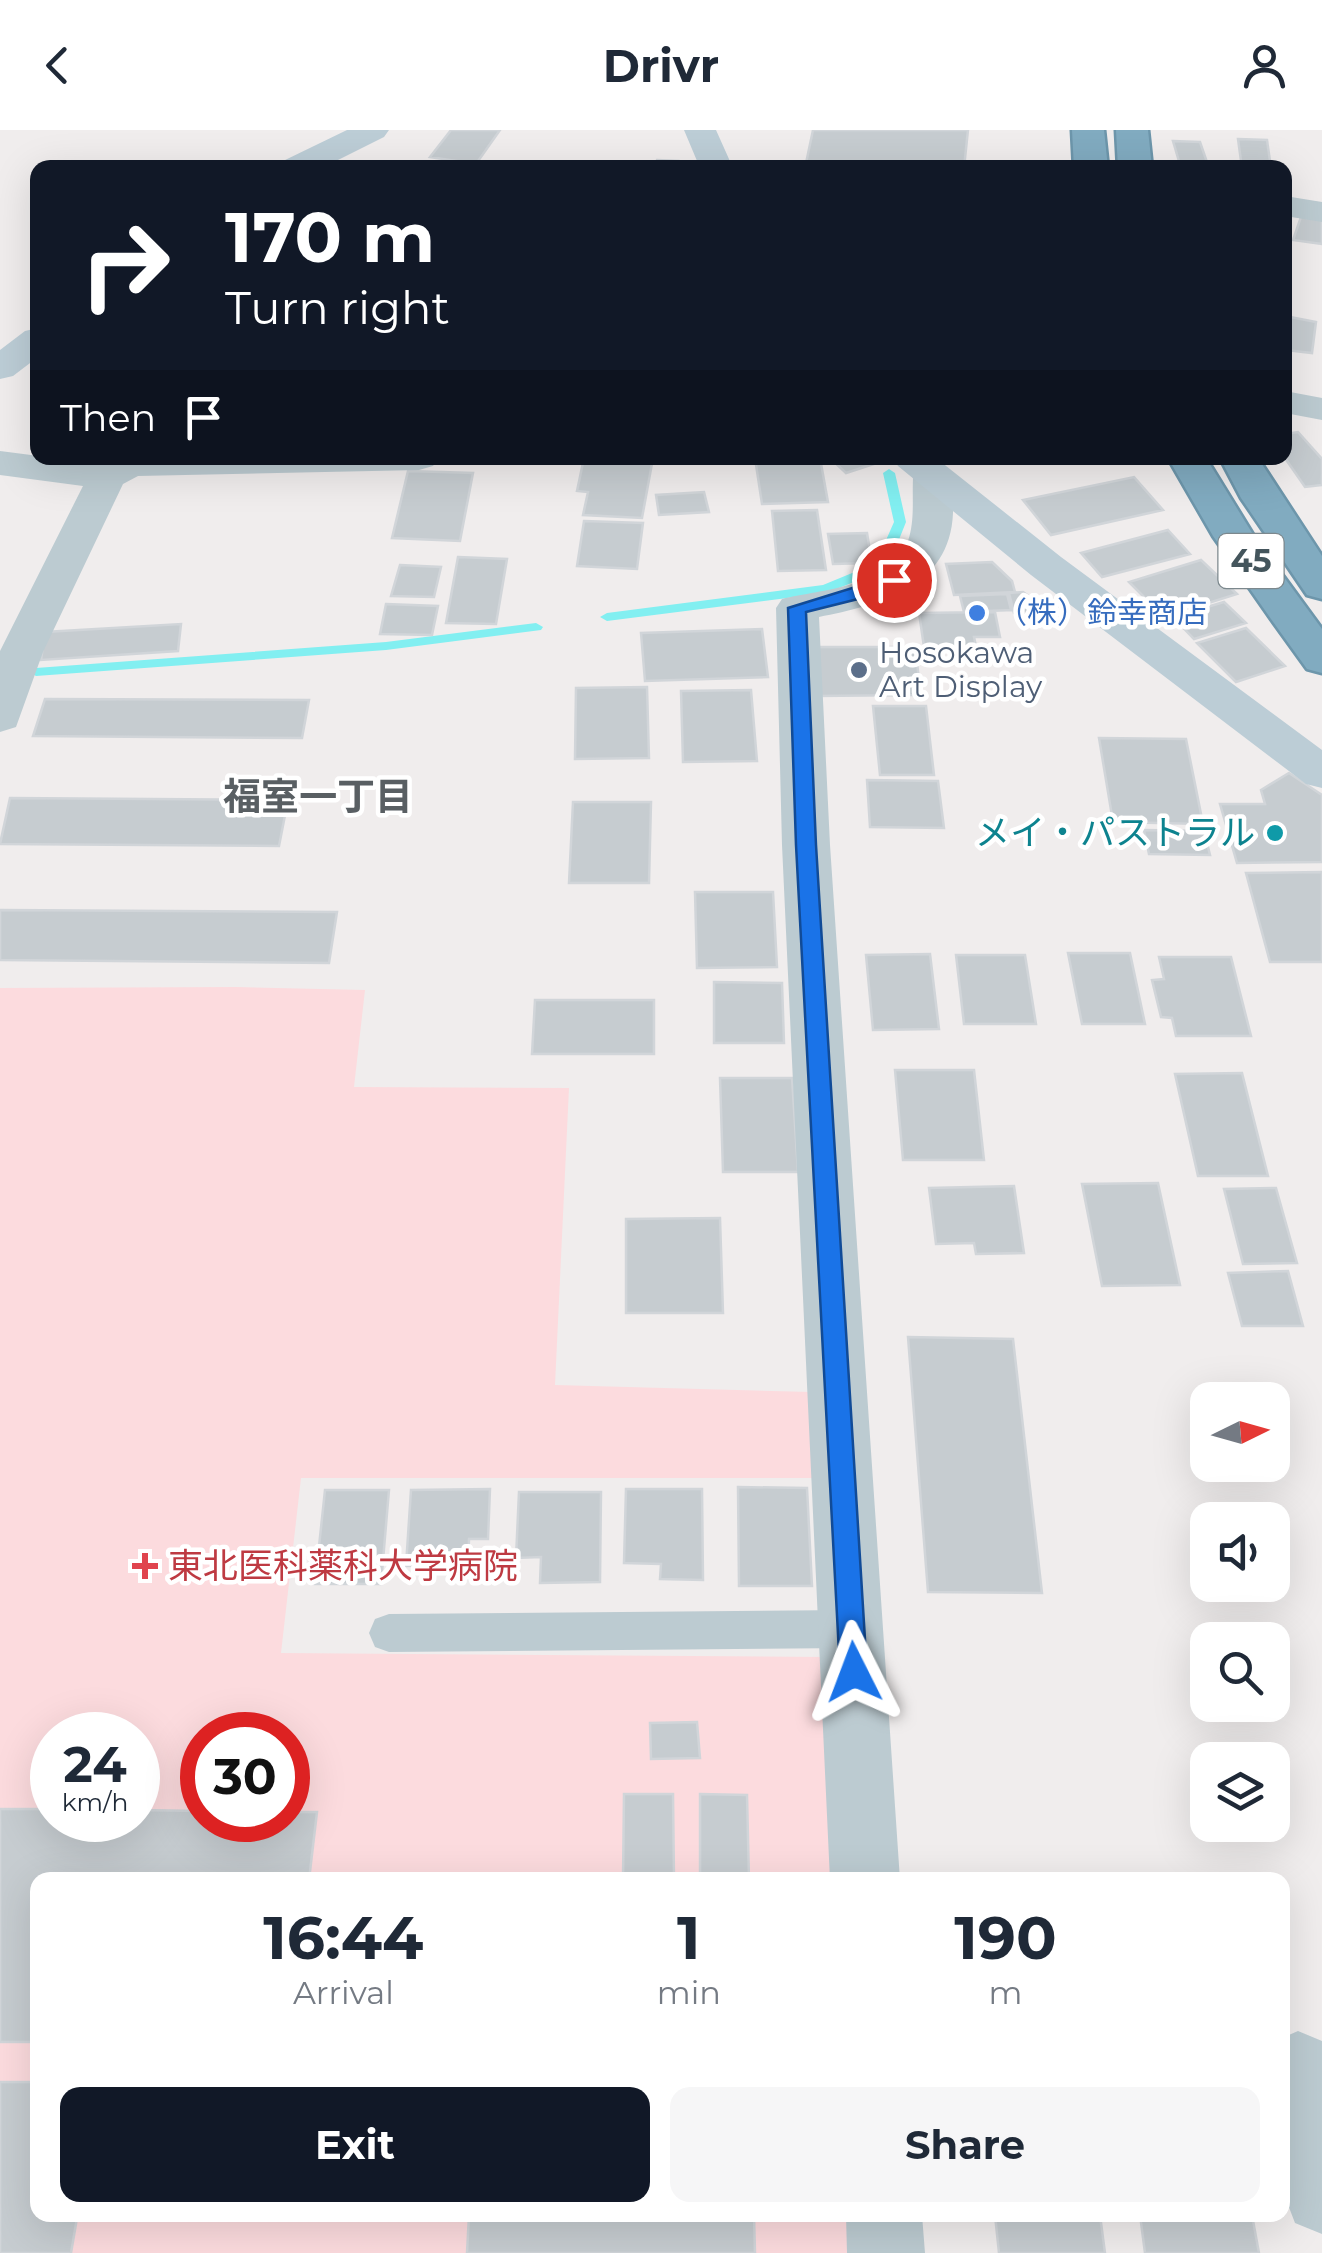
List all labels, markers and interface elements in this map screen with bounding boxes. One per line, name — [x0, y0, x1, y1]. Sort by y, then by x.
icon: back — [30, 38, 85, 93]
text: Drivr — [603, 38, 719, 93]
icon: person — [1237, 38, 1292, 93]
text: 170 m — [225, 194, 435, 280]
icon: right — [60, 200, 190, 330]
text: Turn right — [225, 280, 450, 335]
icon: arrive — [176, 390, 231, 445]
text: Then — [60, 394, 156, 441]
road number: 45 — [1218, 534, 1284, 588]
pin — [852, 538, 937, 623]
icon: arrive — [867, 553, 922, 608]
place label: （株）鈴幸商店 — [997, 594, 1207, 631]
marker: （株）鈴幸商店 — [966, 602, 988, 624]
place label: Hosokawa Art Display — [879, 634, 1043, 705]
marker: Hosokawa Art Display — [848, 659, 870, 681]
district label: 福室一丁目 — [223, 773, 413, 820]
place label: メイ・パストラル — [975, 811, 1255, 854]
marker: メイ・パストラル — [1264, 822, 1286, 844]
north arrow — [1190, 1382, 1290, 1482]
map controls — [1190, 1382, 1290, 1842]
button: sound — [1190, 1502, 1290, 1602]
place label: 東北医科薬科大学病院 — [168, 1544, 518, 1587]
marker: 東北医科薬科大学病院 — [132, 1553, 158, 1579]
position arrow — [802, 1620, 906, 1724]
button: search — [1190, 1622, 1290, 1722]
speed limit sign: 30 — [180, 1712, 310, 1842]
text: 24 — [63, 1734, 127, 1795]
button: layers — [1190, 1742, 1290, 1842]
text: km/h — [62, 1787, 128, 1817]
text: 16:44 — [263, 1901, 423, 1974]
text: 1 — [677, 1901, 701, 1974]
text: 190 — [954, 1901, 1057, 1974]
text: Arrival — [293, 1973, 394, 2012]
text: min — [657, 1973, 721, 2012]
text: m — [988, 1973, 1022, 2012]
button: Exit — [60, 2087, 650, 2202]
button: Share — [670, 2087, 1260, 2202]

